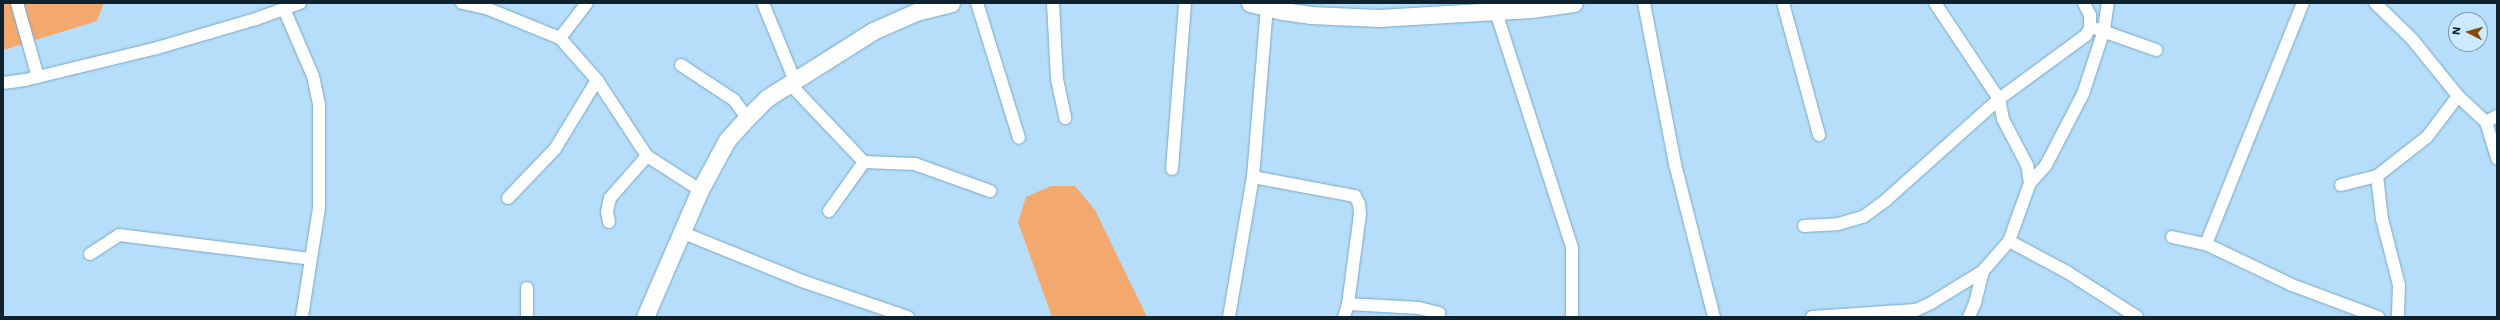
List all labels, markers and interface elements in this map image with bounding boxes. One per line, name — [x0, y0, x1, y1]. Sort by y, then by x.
north arrow — [2448, 12, 2488, 52]
text: N — [2450, 26, 2463, 36]

